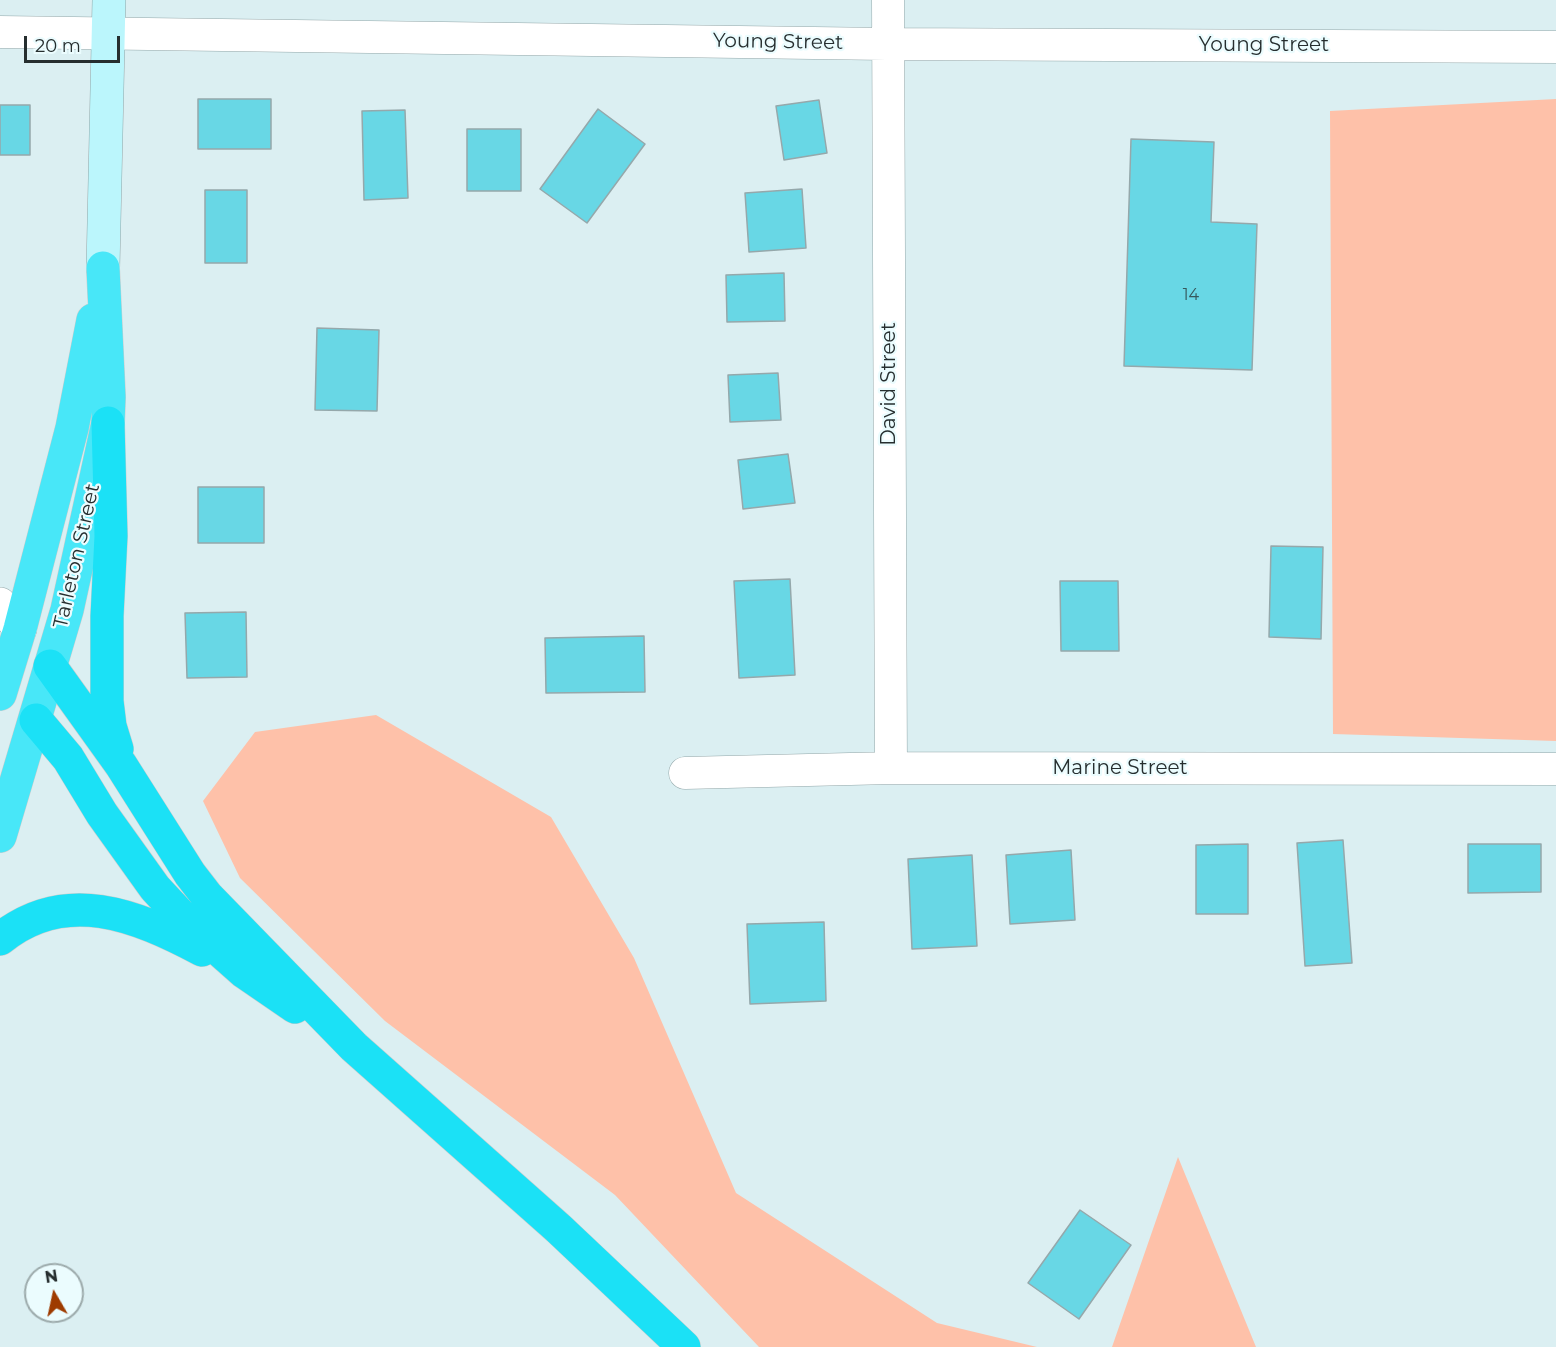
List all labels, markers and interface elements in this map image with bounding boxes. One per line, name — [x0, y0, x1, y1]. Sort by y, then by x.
scale bar — [27, 24, 123, 62]
street label: Young Street — [713, 29, 843, 55]
street label: Young Street — [1199, 33, 1329, 57]
text: 20 m — [35, 35, 81, 57]
house number: 14 — [1183, 285, 1199, 305]
street label: David Street — [877, 322, 901, 446]
street label: Tarleton Street — [49, 481, 105, 631]
street label: Marine Street — [1052, 756, 1188, 780]
north arrow — [24, 1263, 84, 1323]
text: N — [44, 1266, 59, 1287]

